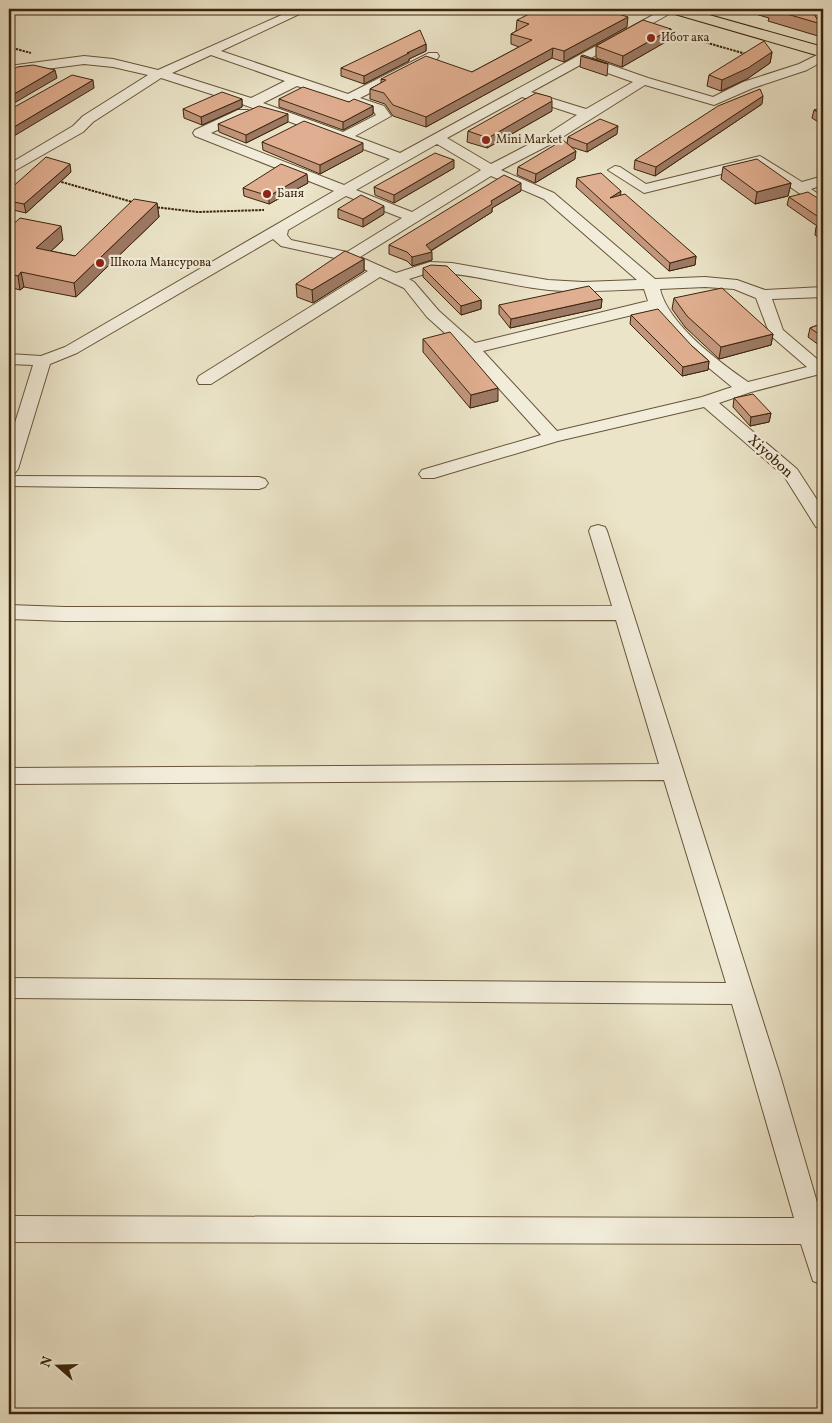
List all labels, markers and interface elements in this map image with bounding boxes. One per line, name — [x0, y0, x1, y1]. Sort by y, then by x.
place label: Ибот ака — [661, 30, 709, 46]
marker: Ибот ака — [645, 32, 657, 44]
place label: Mini Market — [496, 132, 562, 148]
marker: Mini Market — [480, 134, 492, 146]
place label: Баня — [277, 186, 304, 202]
marker: Баня — [261, 188, 273, 200]
place label: Школа Мансурова — [110, 255, 211, 271]
marker: Школа Мансурова — [94, 257, 106, 269]
street label: Xiyobon — [743, 430, 797, 484]
north arrow — [32, 1340, 82, 1390]
text: N — [37, 1354, 58, 1370]

